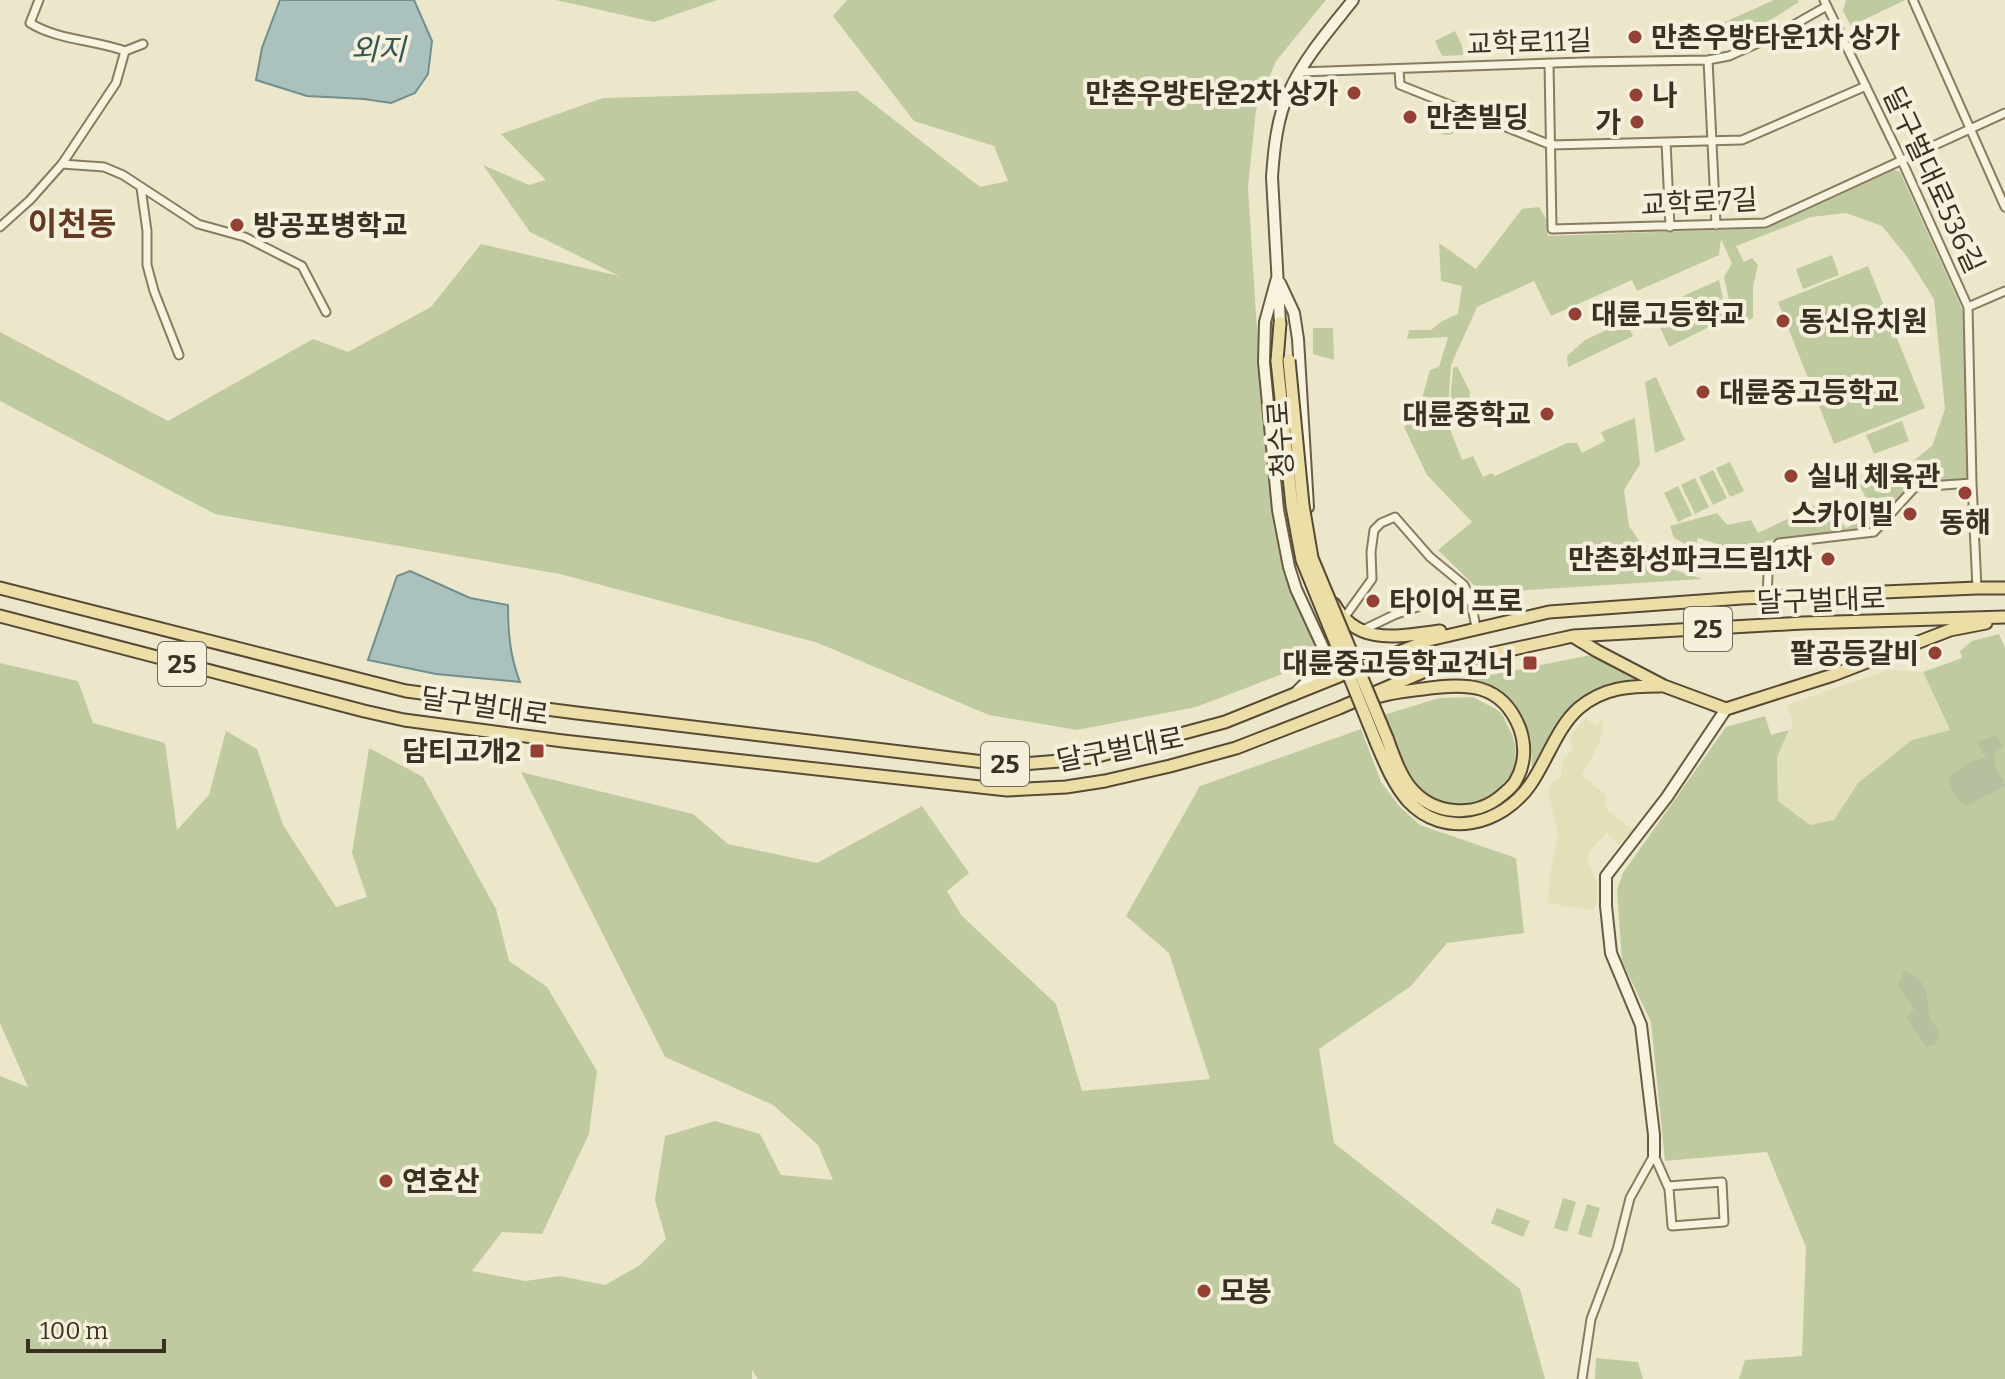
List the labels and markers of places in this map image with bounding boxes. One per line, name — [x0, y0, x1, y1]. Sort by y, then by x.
place label: 만촌우방타운1차 상가 — [1651, 21, 1900, 54]
marker: 만촌우방타운1차 상가 — [1626, 28, 1644, 46]
place label: 만촌우방타운2차 상가 — [1085, 77, 1338, 110]
place label: 나 — [1652, 79, 1678, 112]
marker: 만촌우방타운2차 상가 — [1345, 84, 1363, 102]
marker: 나 — [1627, 86, 1645, 104]
place label: 만촌빌딩 — [1426, 101, 1529, 134]
place label: 가 — [1595, 106, 1621, 139]
marker: 만촌빌딩 — [1401, 108, 1419, 126]
marker: 가 — [1628, 113, 1646, 131]
place label: 방공포병학교 — [253, 209, 408, 242]
marker: 방공포병학교 — [228, 216, 246, 234]
place label: 대륜고등학교 — [1591, 298, 1746, 331]
marker: 대륜고등학교 — [1566, 305, 1584, 323]
place label: 동신유치원 — [1799, 305, 1928, 338]
marker: 동신유치원 — [1774, 312, 1792, 330]
place label: 대륜중고등학교 — [1719, 376, 1899, 409]
marker: 대륜중고등학교 — [1694, 383, 1712, 401]
place label: 대륜중학교 — [1402, 398, 1531, 431]
marker: 대륜중학교 — [1538, 405, 1556, 423]
place label: 실내 체육관 — [1807, 460, 1941, 493]
marker: 실내 체육관 — [1782, 467, 1800, 485]
marker: 동해 — [1956, 484, 1974, 502]
place label: 스카이빌 — [1791, 498, 1894, 531]
marker: 스카이빌 — [1901, 505, 1919, 523]
place label: 동해 — [1939, 506, 1991, 539]
place label: 만촌화성파크드림1차 — [1568, 543, 1812, 576]
marker: 만촌화성파크드림1차 — [1819, 550, 1837, 568]
place label: 타이어 프로 — [1389, 585, 1523, 618]
marker: 타이어 프로 — [1364, 592, 1382, 610]
place label: 팔공등갈비 — [1790, 637, 1919, 670]
marker: 팔공등갈비 — [1926, 644, 1944, 662]
place label: 대륜중고등학교건너 — [1282, 647, 1514, 680]
marker: 대륜중고등학교건너 — [1521, 654, 1539, 672]
place label: 담티고개2 — [402, 735, 521, 768]
marker: 담티고개2 — [528, 742, 546, 760]
place label: 연호산 — [402, 1165, 480, 1198]
marker: 연호산 — [377, 1172, 395, 1190]
place label: 모봉 — [1220, 1275, 1272, 1308]
marker: 모봉 — [1195, 1282, 1213, 1300]

